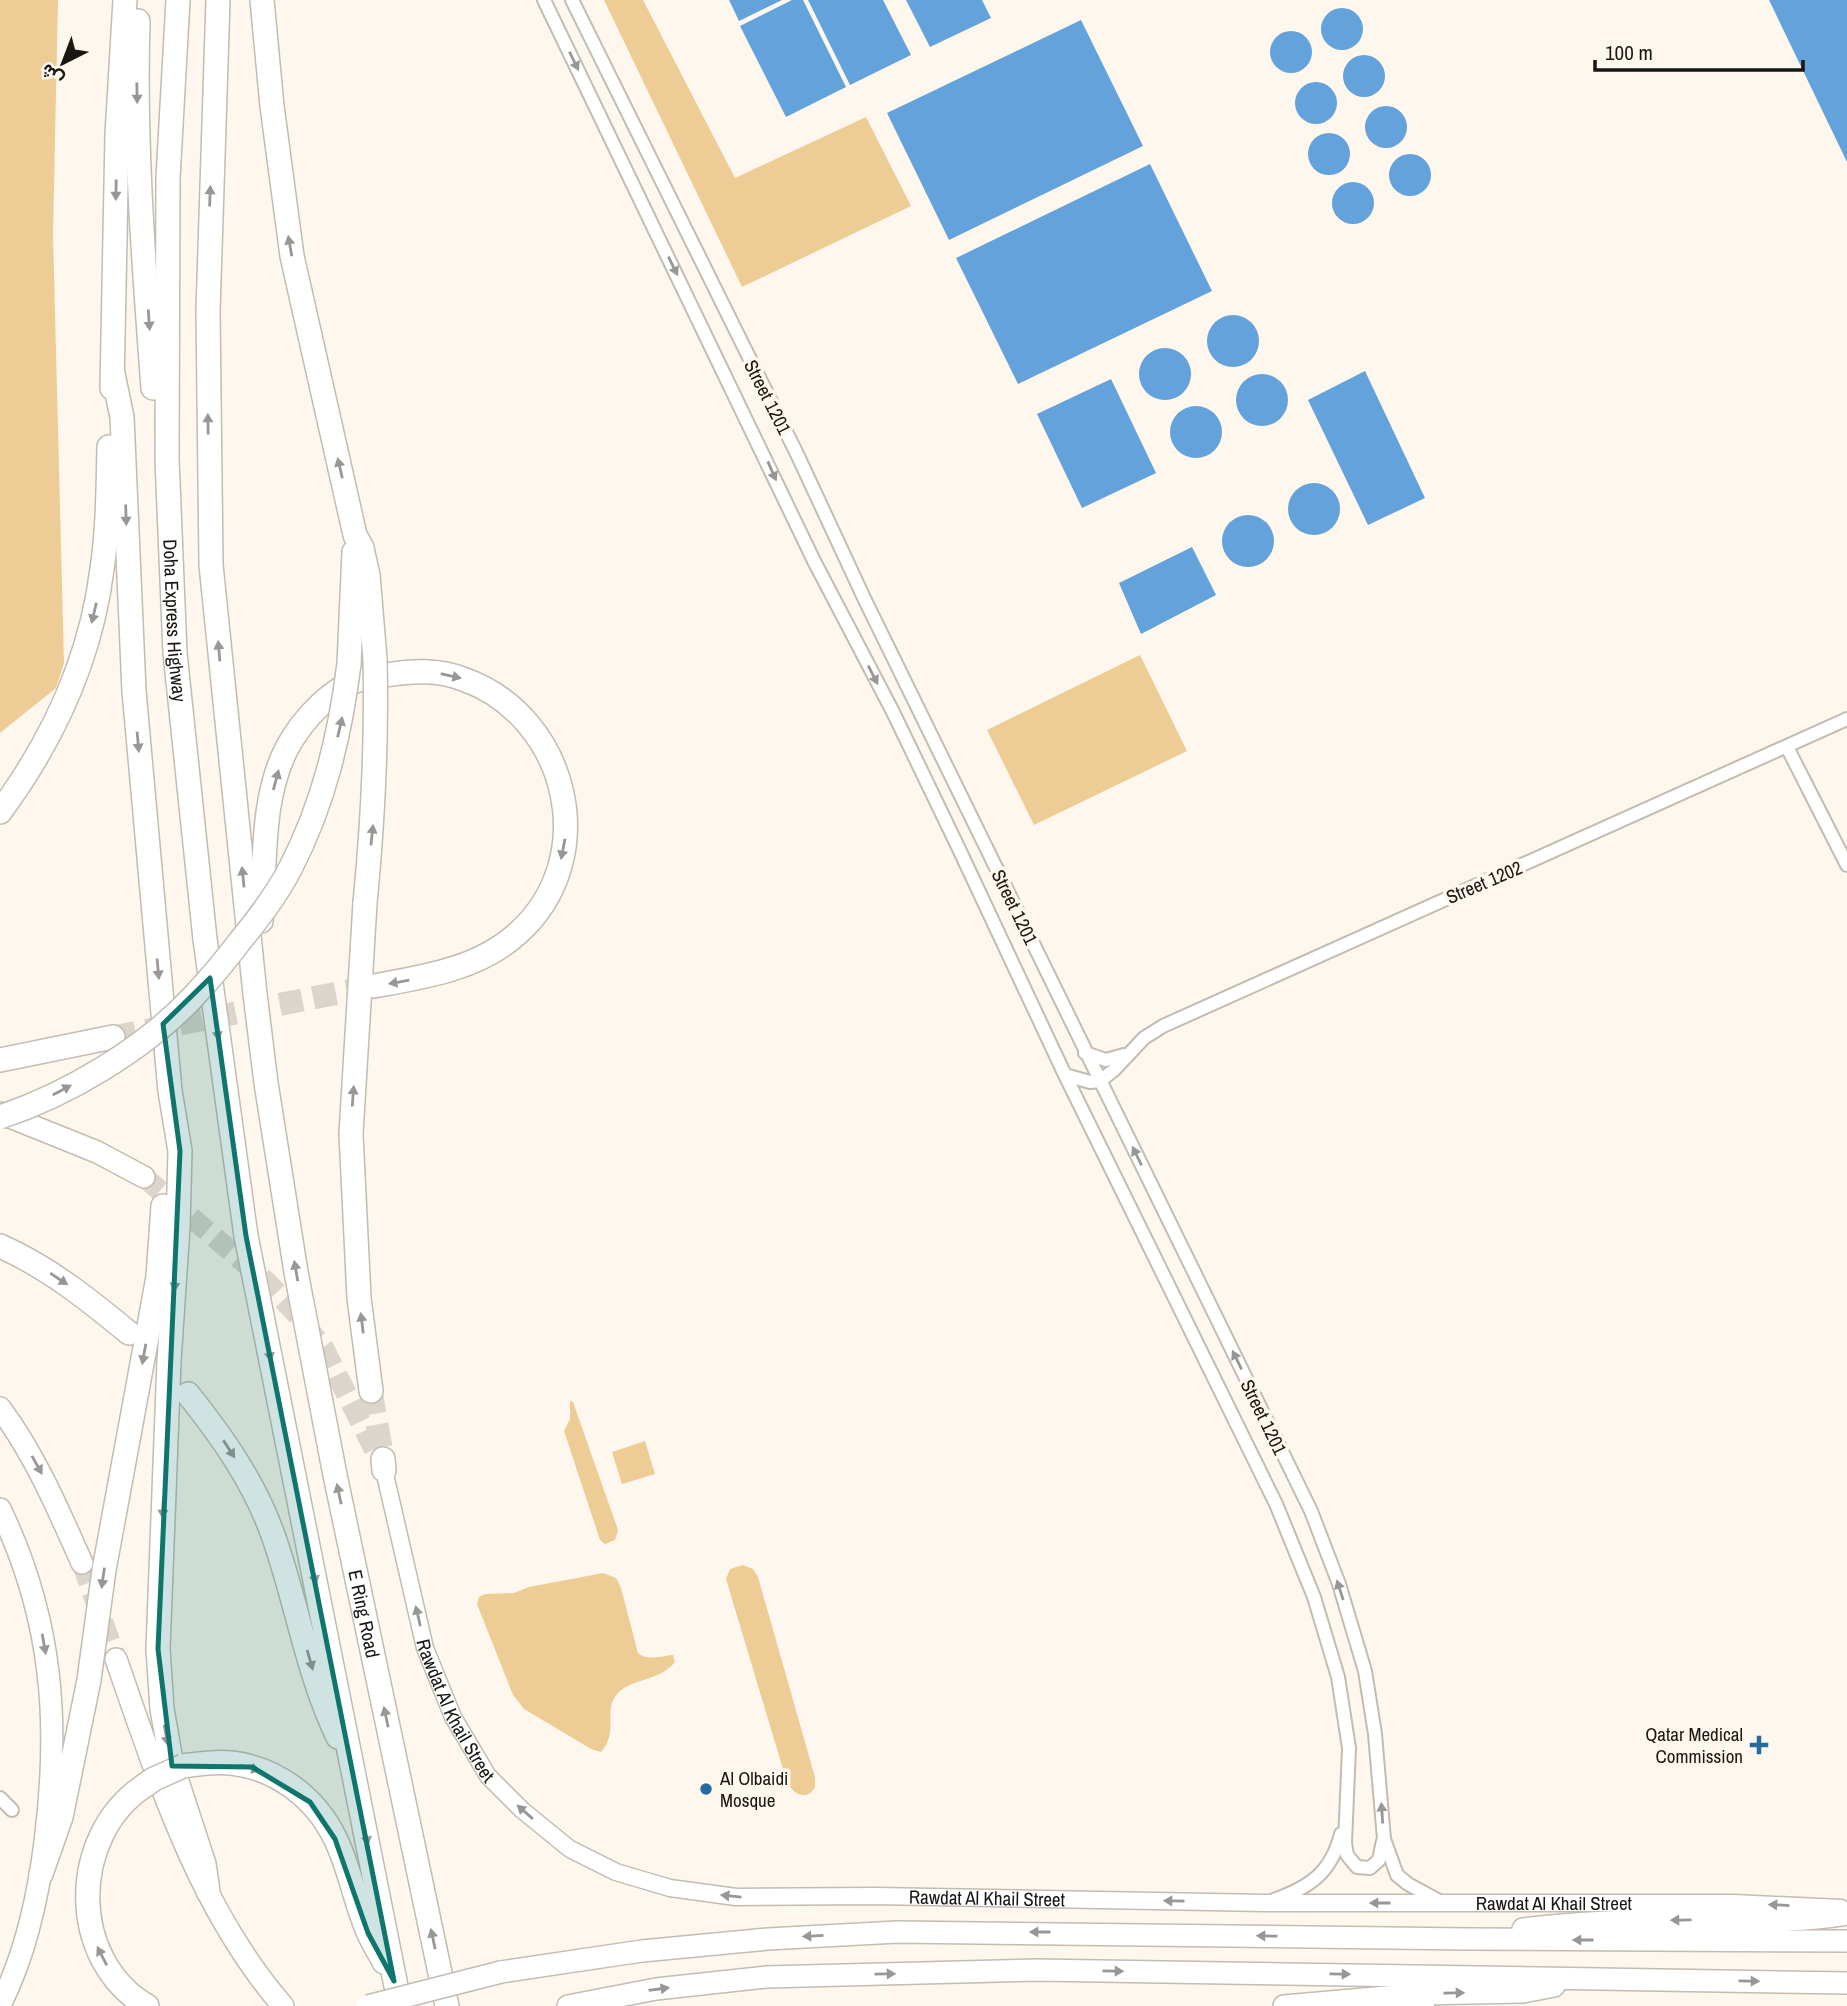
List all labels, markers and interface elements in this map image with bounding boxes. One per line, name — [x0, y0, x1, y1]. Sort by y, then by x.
north arrow — [28, 28, 98, 98]
scale bar — [1595, 28, 1803, 72]
text: 100 m — [1605, 38, 1653, 67]
one-way arrow — [568, 51, 579, 71]
text: ش — [34, 58, 69, 93]
one-way arrow — [132, 82, 143, 104]
one-way arrow — [110, 180, 122, 202]
one-way arrow — [204, 185, 215, 207]
one-way arrow — [284, 235, 295, 257]
one-way arrow — [667, 256, 679, 276]
one-way arrow — [144, 309, 155, 331]
street label: Street 1201 — [738, 355, 798, 439]
one-way arrow — [202, 412, 214, 434]
one-way arrow — [334, 457, 345, 479]
one-way arrow — [766, 461, 778, 481]
one-way arrow — [120, 504, 131, 526]
street label: Doha Express Highway — [157, 539, 193, 703]
one-way arrow — [88, 602, 99, 624]
one-way arrow — [214, 640, 225, 662]
one-way arrow — [867, 665, 879, 684]
one-way arrow — [440, 671, 462, 682]
one-way arrow — [334, 716, 345, 738]
one-way arrow — [133, 731, 144, 753]
one-way arrow — [272, 769, 282, 790]
one-way arrow — [366, 823, 377, 845]
one-way arrow — [557, 838, 568, 860]
street label: Street 1202 — [1442, 854, 1526, 910]
street label: Street 1201 — [986, 865, 1044, 949]
one-way arrow — [237, 866, 248, 888]
one-way arrow — [153, 958, 164, 980]
one-way arrow — [388, 977, 410, 988]
one-way arrow — [212, 1020, 223, 1042]
one-way arrow — [53, 1084, 73, 1096]
one-way arrow — [348, 1085, 359, 1107]
one-way arrow — [1132, 1146, 1143, 1166]
one-way arrow — [290, 1260, 301, 1282]
one-way arrow — [169, 1270, 180, 1292]
one-way arrow — [50, 1272, 68, 1286]
one-way arrow — [357, 1312, 368, 1334]
one-way arrow — [263, 1340, 274, 1362]
one-way arrow — [138, 1343, 149, 1365]
one-way arrow — [1231, 1350, 1243, 1370]
street label: Street 1201 — [1235, 1375, 1293, 1459]
one-way arrow — [222, 1439, 235, 1459]
one-way arrow — [31, 1456, 43, 1475]
one-way arrow — [334, 1483, 345, 1505]
one-way arrow — [157, 1497, 168, 1519]
one-way arrow — [308, 1563, 319, 1585]
one-way arrow — [98, 1567, 109, 1589]
street label: E Ring Road — [342, 1567, 386, 1660]
one-way arrow — [1335, 1579, 1345, 1600]
one-way arrow — [412, 1605, 423, 1627]
one-way arrow — [39, 1633, 50, 1655]
street label: Rawdat Al Khail Street — [410, 1637, 501, 1789]
one-way arrow — [305, 1650, 315, 1671]
one-way arrow — [380, 1706, 391, 1728]
place label: Qatar Medical Commission — [1645, 1721, 1743, 1769]
one-way arrow — [161, 1724, 172, 1746]
marker: Qatar Medical Commission — [1749, 1735, 1769, 1755]
one-way arrow — [240, 1763, 262, 1774]
place label: Al Olbaidi Mosque — [719, 1765, 788, 1813]
marker: Al Olbaidi Mosque — [698, 1781, 714, 1797]
one-way arrow — [1376, 1801, 1387, 1823]
one-way arrow — [516, 1805, 533, 1820]
one-way arrow — [361, 1824, 372, 1846]
street label: Rawdat Al Khail Street — [909, 1884, 1066, 1912]
one-way arrow — [720, 1890, 742, 1901]
street label: Rawdat Al Khail Street — [1476, 1890, 1633, 1916]
one-way arrow — [1162, 1895, 1184, 1907]
one-way arrow — [1369, 1897, 1391, 1909]
one-way arrow — [1768, 1899, 1790, 1910]
one-way arrow — [1670, 1915, 1692, 1926]
one-way arrow — [1029, 1926, 1051, 1938]
one-way arrow — [427, 1928, 438, 1950]
one-way arrow — [1256, 1930, 1278, 1942]
one-way arrow — [801, 1931, 823, 1942]
one-way arrow — [1572, 1934, 1594, 1946]
one-way arrow — [97, 1946, 108, 1966]
one-way arrow — [1102, 1965, 1124, 1977]
one-way arrow — [875, 1968, 897, 1979]
one-way arrow — [1330, 1968, 1352, 1980]
one-way arrow — [1738, 1975, 1760, 1987]
one-way arrow — [648, 1983, 670, 1994]
one-way arrow — [1444, 1988, 1466, 1999]

